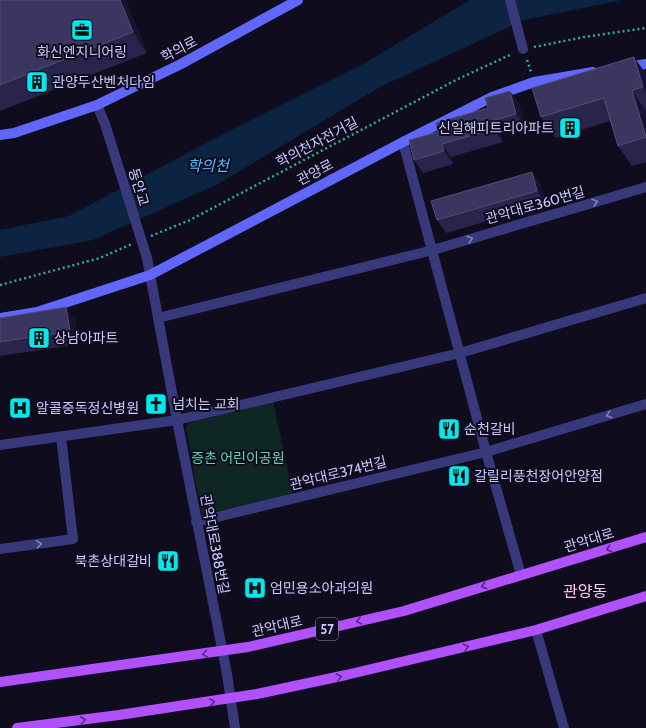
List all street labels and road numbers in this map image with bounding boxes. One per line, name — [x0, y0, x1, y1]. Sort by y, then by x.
street label: 학의로 — [158, 32, 200, 66]
street label: 학의천자전거길 — [273, 113, 361, 171]
street label: 관양로 — [294, 155, 336, 189]
street label: 동안교 — [125, 166, 153, 208]
street label: 관악대로360번길 — [483, 182, 587, 228]
street label: 관악대로374번길 — [288, 452, 388, 494]
street label: 관악대로388번길 — [196, 492, 234, 596]
street label: 관악대로 — [562, 524, 616, 556]
street label: 관악대로 — [250, 611, 304, 641]
road number: 57 — [316, 618, 338, 640]

